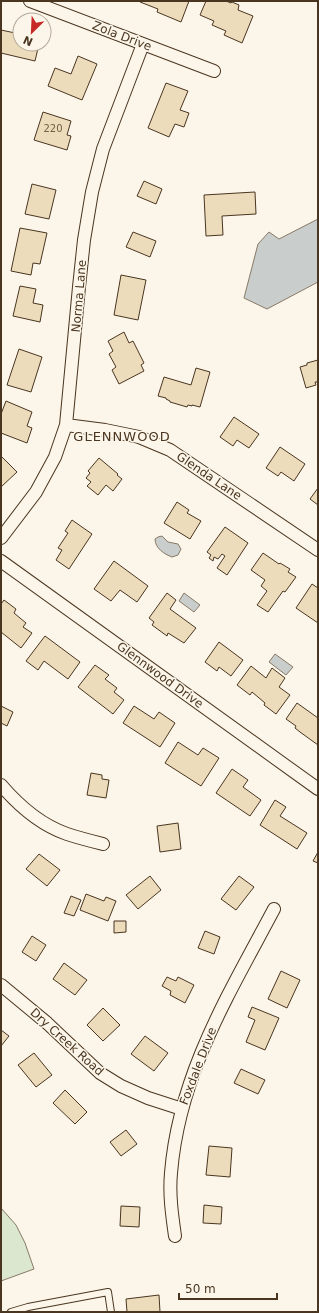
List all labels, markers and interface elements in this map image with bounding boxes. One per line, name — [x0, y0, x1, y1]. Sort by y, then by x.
north arrow — [12, 12, 52, 52]
street label: Zola Drive — [91, 18, 153, 54]
text: N — [21, 33, 35, 48]
house number: 220 — [43, 123, 63, 134]
street label: Norma Lane — [69, 259, 89, 333]
district label: GLENNWOOD — [73, 429, 171, 444]
street label: Glenda Lane — [174, 449, 244, 503]
street label: Glennwood Drive — [114, 639, 206, 711]
street label: Dry Creek Road — [27, 1005, 107, 1079]
street label: Foxdale Drive — [177, 1025, 219, 1107]
scale bar — [179, 1275, 277, 1301]
text: 50 m — [185, 1282, 216, 1296]

